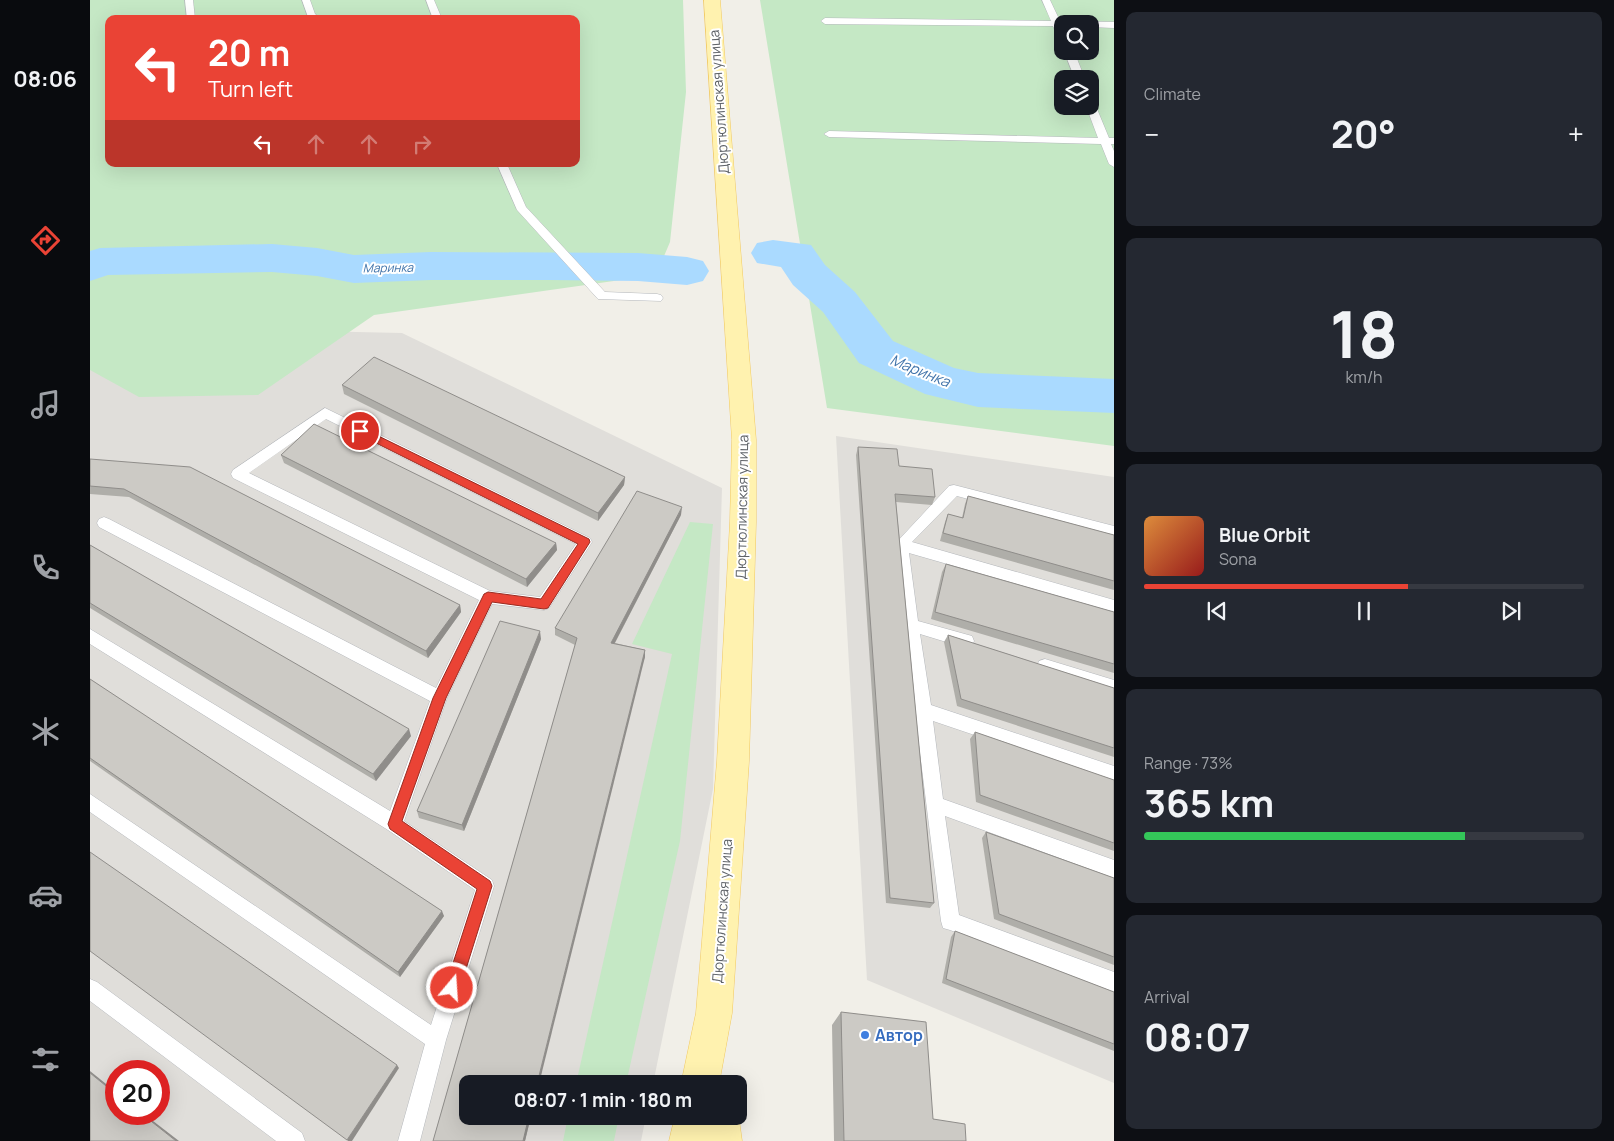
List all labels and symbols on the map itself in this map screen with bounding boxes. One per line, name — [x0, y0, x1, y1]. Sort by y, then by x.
street label: Дюртюлинская улица — [704, 29, 733, 175]
water label: Маринка — [363, 259, 415, 276]
water label: Маринка — [887, 349, 954, 392]
pin — [339, 410, 381, 452]
street label: Дюртюлинская улица — [731, 434, 752, 580]
street label: Дюртюлинская улица — [707, 838, 736, 984]
position arrow — [425, 961, 477, 1013]
place label: Автор — [875, 1024, 923, 1046]
marker: Автор — [859, 1029, 871, 1041]
speed limit sign: 20 — [105, 1060, 170, 1125]

